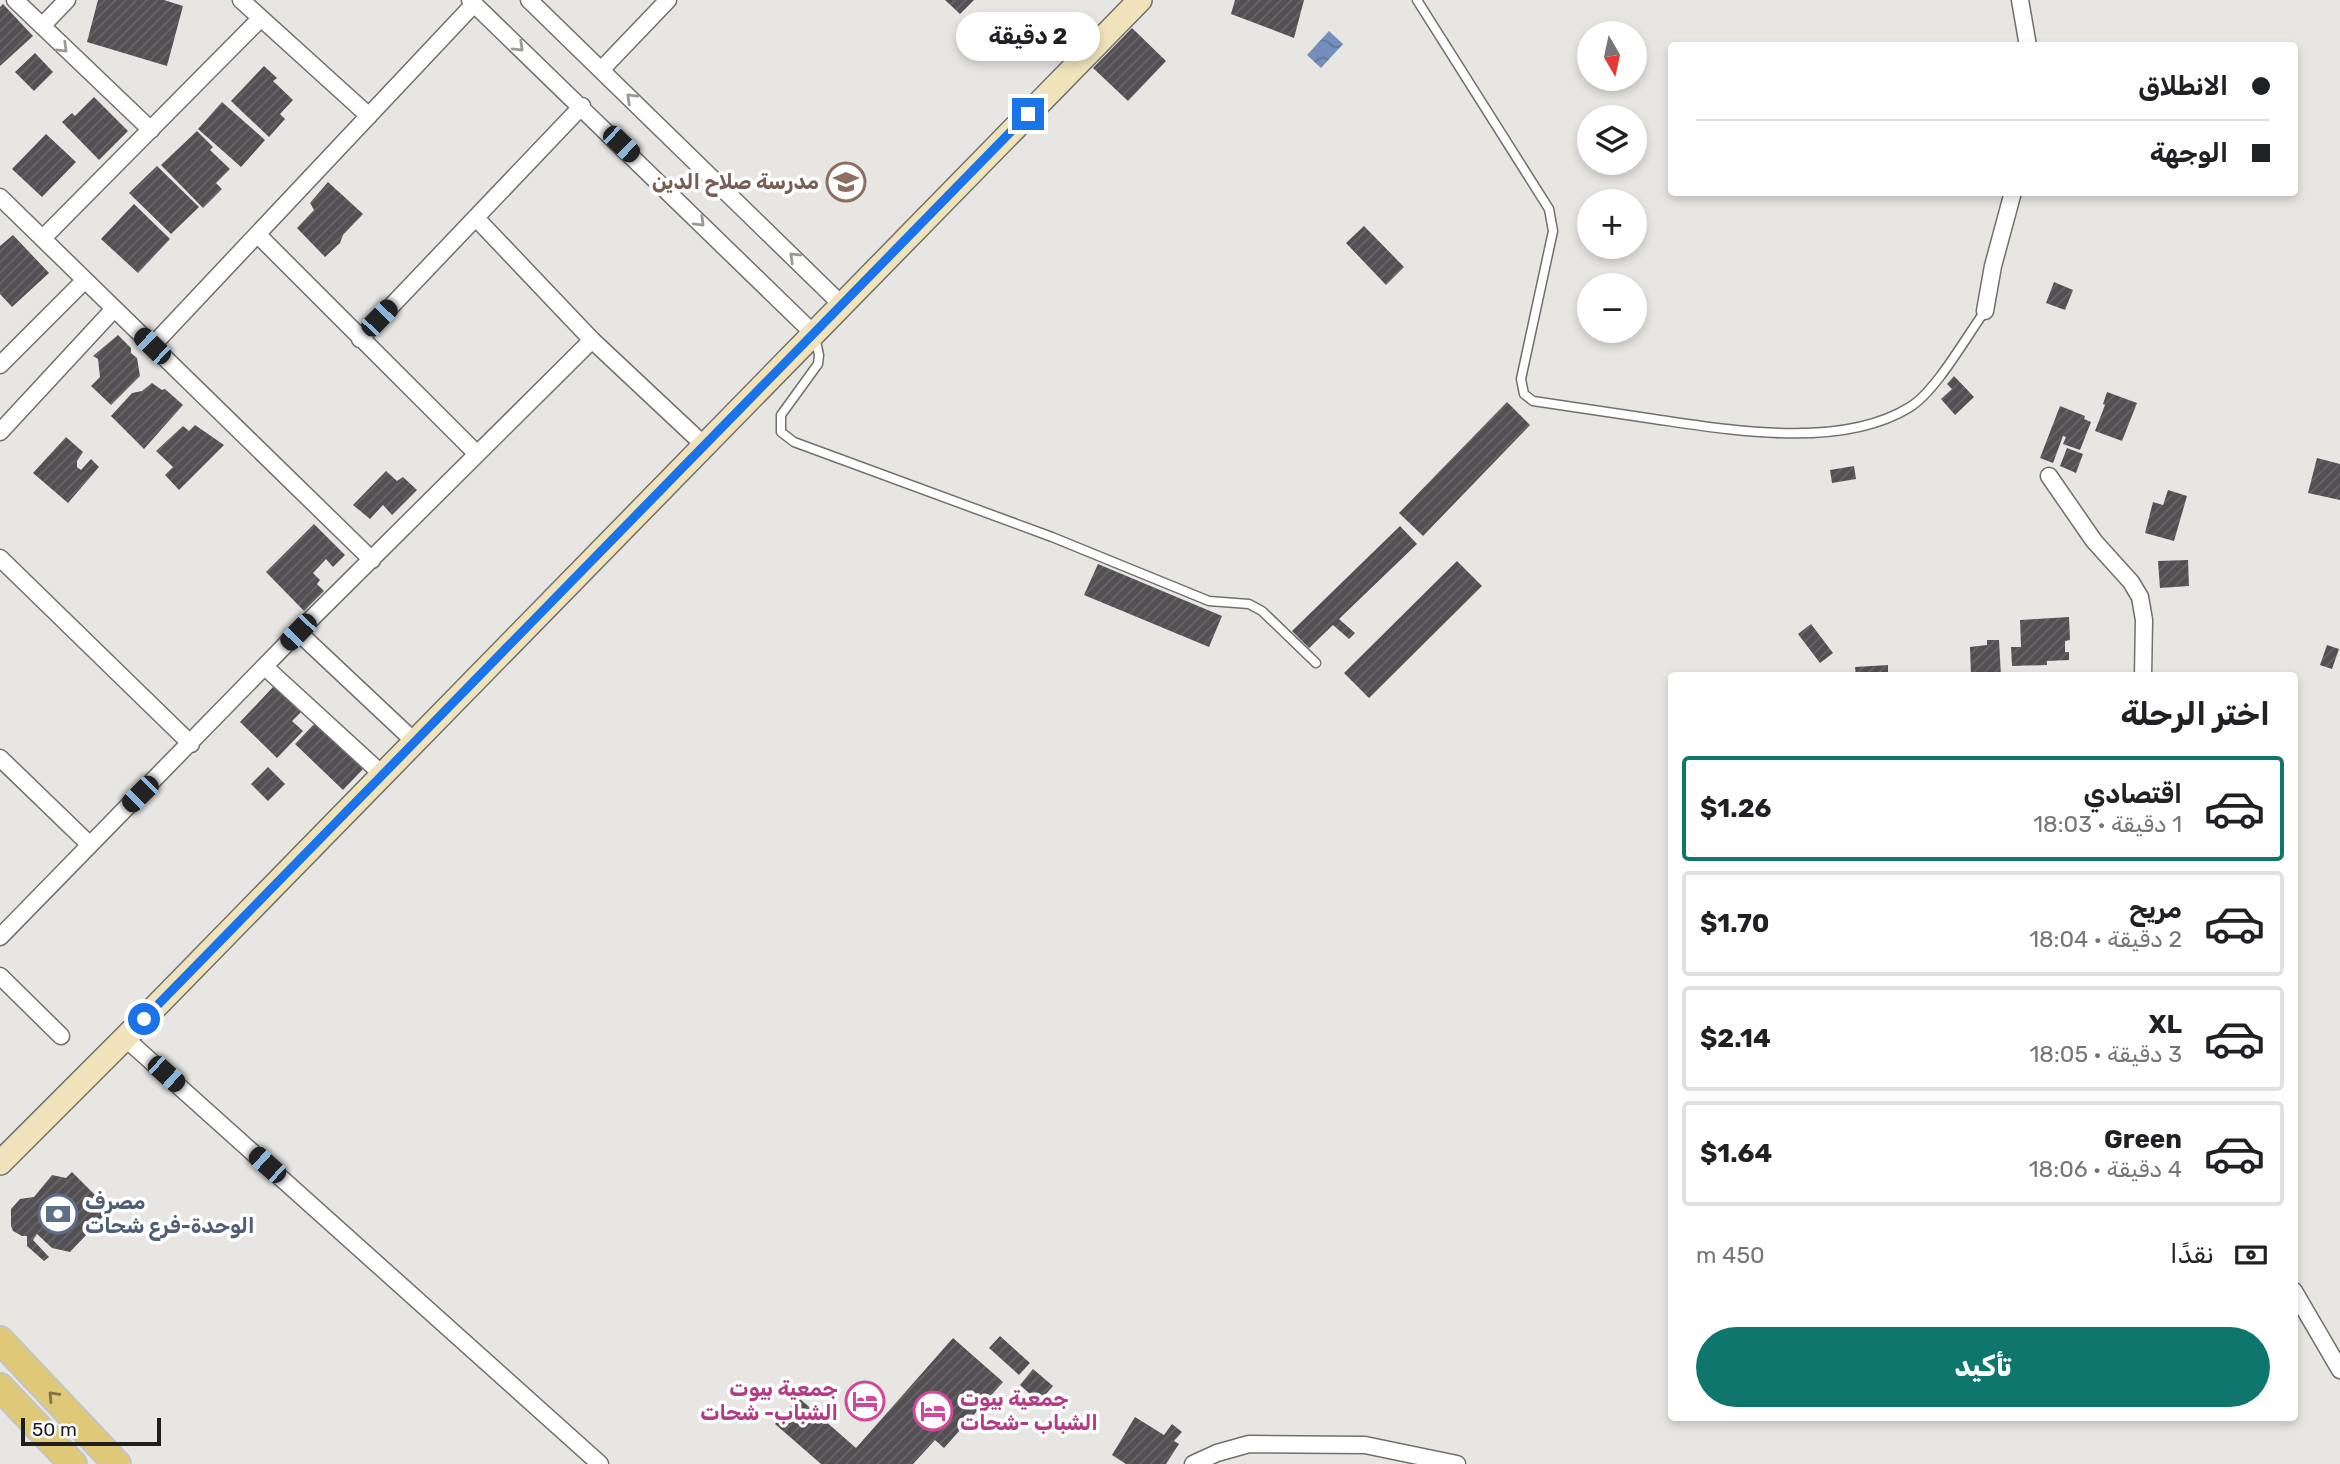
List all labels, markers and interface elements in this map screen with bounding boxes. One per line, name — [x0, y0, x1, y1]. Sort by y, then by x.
callout: 2 دقيقة — [956, 12, 1100, 61]
north arrow — [1577, 21, 1647, 91]
map controls — [1577, 21, 1647, 343]
text: 2 دقيقة — [989, 22, 1067, 50]
one-way arrow — [55, 39, 68, 52]
one-way arrow — [511, 39, 524, 51]
text: الانطلاق — [2138, 71, 2228, 102]
one-way arrow — [627, 93, 640, 106]
route end — [1012, 98, 1044, 130]
button: layers — [1577, 105, 1647, 175]
car — [599, 122, 644, 166]
text: الوجهة — [2150, 138, 2228, 169]
school or university icon: مدرسة صلاح الدين — [825, 161, 867, 203]
place label: مدرسة صلاح الدين — [652, 169, 819, 197]
button: + — [1577, 189, 1647, 259]
one-way arrow — [692, 214, 705, 227]
one-way arrow — [789, 253, 802, 266]
button: − — [1577, 273, 1647, 343]
car — [357, 296, 402, 340]
car — [130, 324, 175, 368]
car — [276, 610, 321, 654]
text: اختر الرحلة — [2120, 695, 2270, 733]
car — [118, 772, 163, 816]
icon: car — [2203, 777, 2266, 840]
text: اقتصادي — [2083, 779, 2182, 810]
text: $1.26 — [1700, 793, 1772, 824]
text: 1 دقيقة · 18:03 — [2033, 810, 2182, 838]
icon: car — [2203, 892, 2266, 955]
text: مريح — [2129, 894, 2182, 925]
text: $1.70 — [1700, 908, 1769, 939]
text: 2 دقيقة · 18:04 — [2029, 925, 2182, 953]
route start — [128, 1003, 160, 1035]
icon: car — [2203, 1007, 2266, 1070]
text: XL — [2149, 1009, 2182, 1040]
text: $2.14 — [1700, 1023, 1771, 1054]
text: 3 دقيقة · 18:05 — [2029, 1040, 2182, 1068]
car — [144, 1052, 189, 1096]
icon: car — [2203, 1122, 2266, 1185]
text: Green — [2104, 1124, 2182, 1155]
text: $1.64 — [1700, 1138, 1772, 1169]
car — [245, 1143, 290, 1187]
text: 4 دقيقة · 18:06 — [2029, 1155, 2182, 1183]
place label: مصرف الوحدة-فرع شحات — [85, 1189, 254, 1241]
bank icon: مصرف الوحدة-فرع شحات — [37, 1193, 79, 1235]
icon: cash — [2232, 1236, 2270, 1274]
text: نقدًا — [2170, 1239, 2214, 1270]
text: 450 m — [1696, 1241, 1765, 1269]
button: تأكيد — [1696, 1327, 2270, 1407]
place label: جمعية بيوت الشباب- شحات — [700, 1376, 838, 1425]
hotel icon: جمعية بيوت الشباب- شحات — [844, 1380, 886, 1422]
place label: جمعية بيوت الشباب -شحات — [960, 1386, 1098, 1435]
hotel icon: جمعية بيوت الشباب -شحات — [912, 1390, 954, 1432]
one-way arrow — [49, 1392, 62, 1405]
scale bar — [21, 1415, 161, 1447]
text: 50 m — [32, 1418, 77, 1441]

